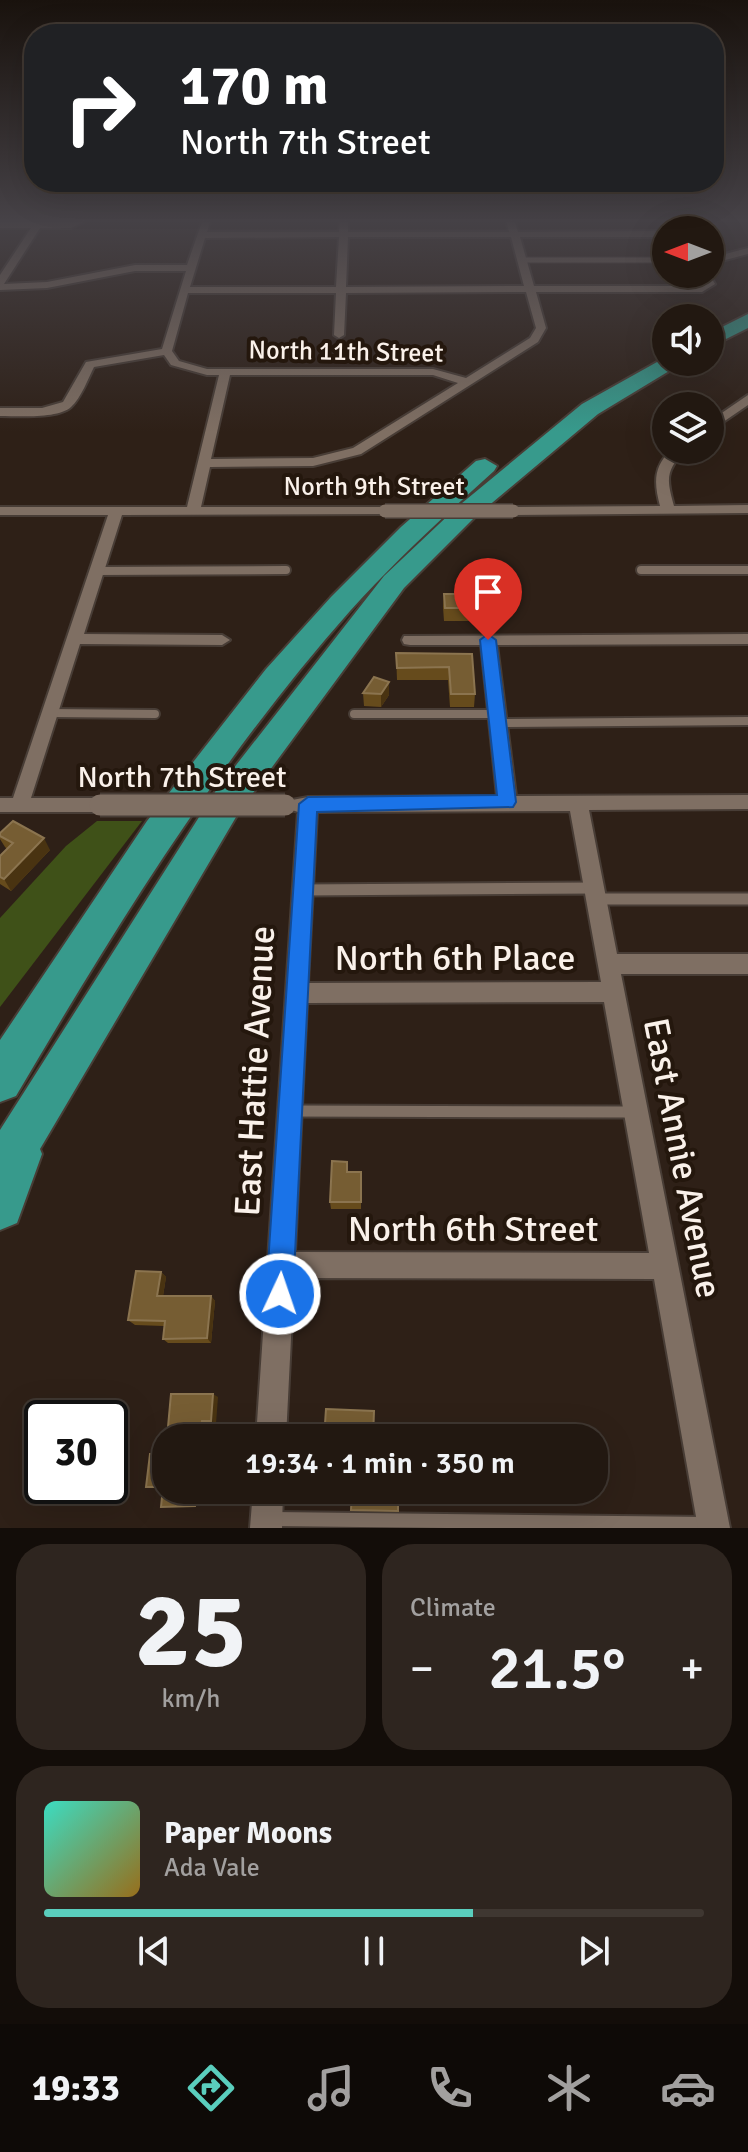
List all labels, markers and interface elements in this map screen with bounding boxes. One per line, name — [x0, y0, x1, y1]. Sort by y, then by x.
text: 170 m — [180, 51, 328, 120]
icon: right — [48, 56, 152, 160]
text: North 7th Street — [180, 120, 431, 165]
north arrow — [652, 216, 724, 288]
map controls — [652, 216, 724, 464]
button: sound — [652, 304, 724, 376]
street label: North 11th Street — [248, 334, 444, 370]
button: layers — [652, 392, 724, 464]
street label: North 9th Street — [283, 471, 465, 503]
pin — [454, 558, 522, 640]
icon: arrive — [466, 570, 510, 614]
street label: North 7th Street — [78, 759, 286, 796]
street label: East Hattie Avenue — [225, 925, 285, 1217]
street label: North 6th Place — [335, 936, 575, 981]
street label: East Annie Avenue — [633, 1014, 731, 1302]
street label: North 6th Street — [348, 1207, 598, 1252]
position arrow — [238, 1252, 322, 1336]
speed limit sign: 30 — [24, 1400, 128, 1504]
text: 19:34 · 1 min · 350 m — [245, 1445, 515, 1482]
text: 25 — [135, 1567, 247, 1695]
text: Climate — [410, 1592, 496, 1624]
text: 21.5° — [489, 1632, 625, 1706]
text: − — [410, 1642, 434, 1696]
text: + — [680, 1642, 704, 1696]
text: km/h — [162, 1683, 220, 1715]
text: Paper Moons — [164, 1815, 332, 1852]
text: Ada Vale — [164, 1852, 260, 1884]
icon: previous — [132, 1929, 176, 1973]
icon: pause — [352, 1929, 396, 1973]
icon: next — [572, 1929, 616, 1973]
icon: directions — [183, 2060, 239, 2116]
icon: music — [303, 2060, 359, 2116]
icon: phone — [422, 2060, 478, 2116]
icon: climate — [541, 2060, 597, 2116]
icon: car — [660, 2060, 716, 2116]
text: 19:33 — [32, 2066, 120, 2111]

